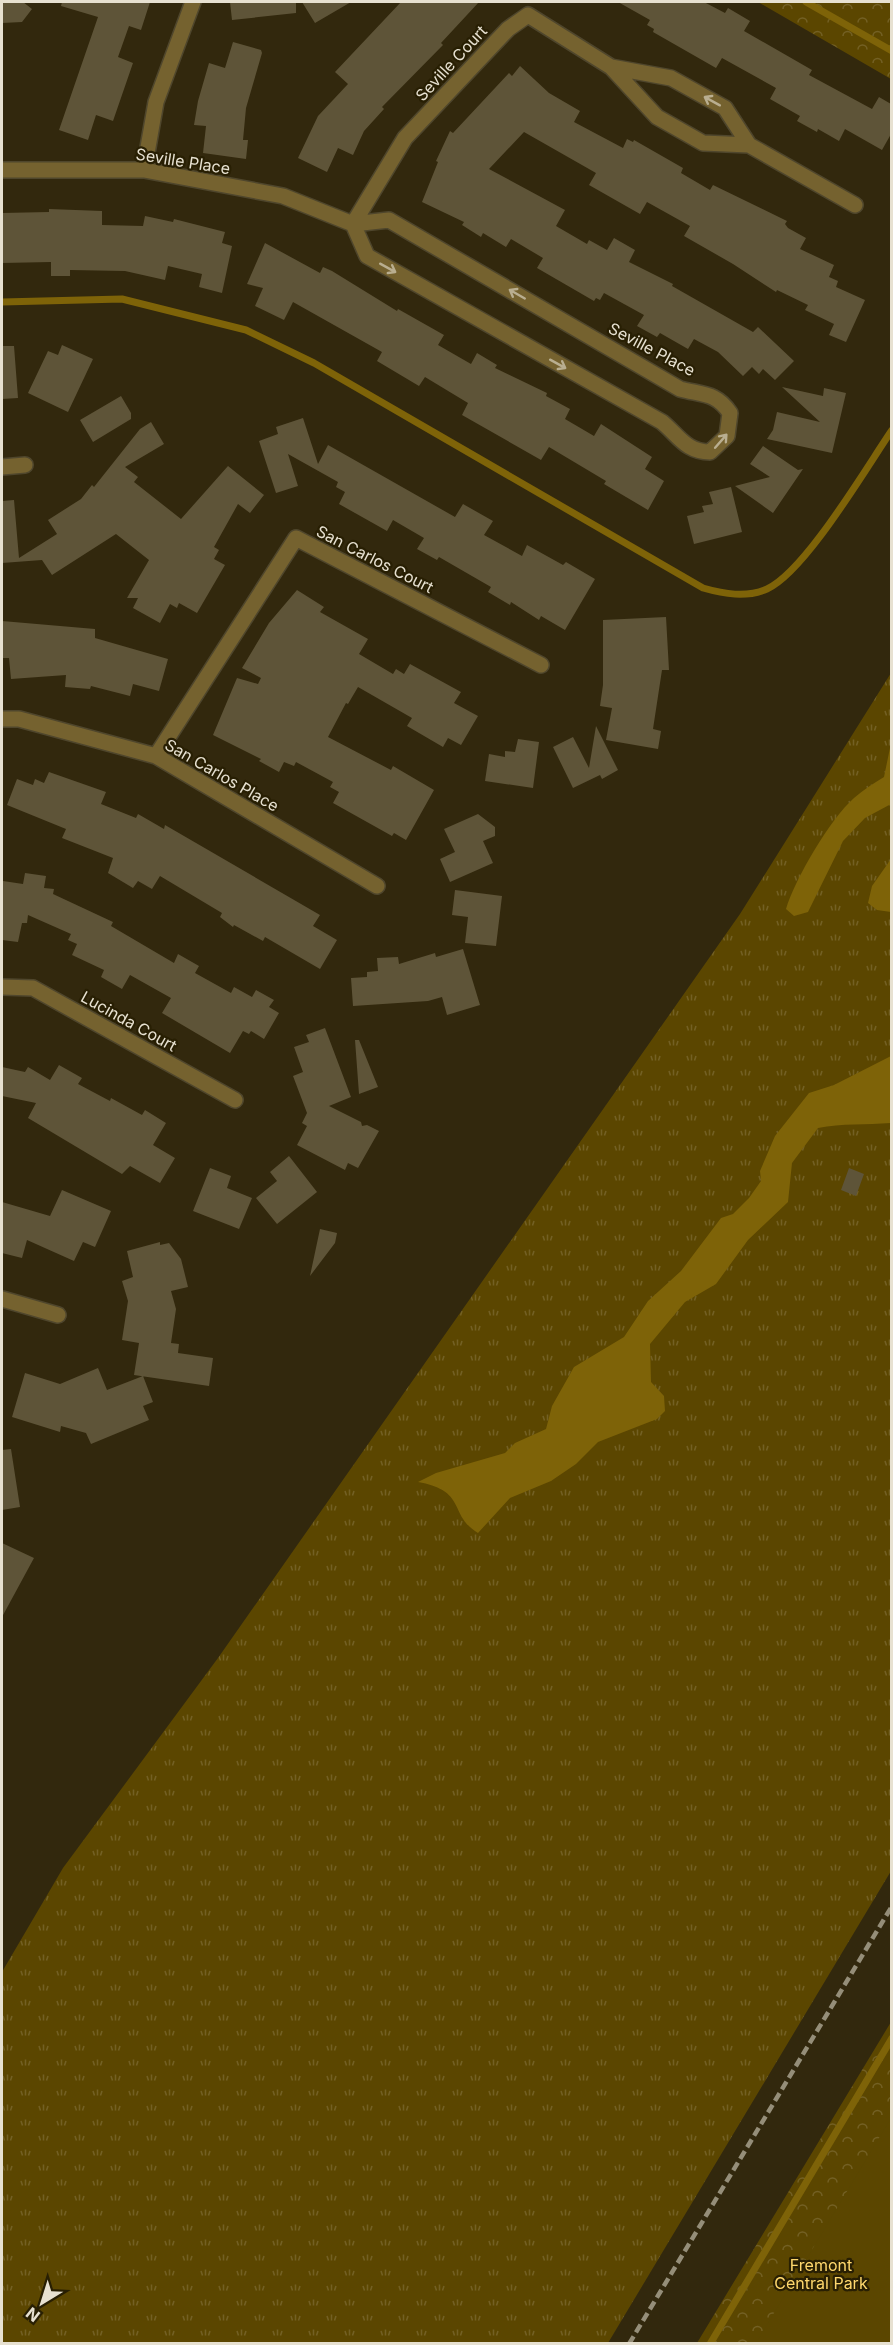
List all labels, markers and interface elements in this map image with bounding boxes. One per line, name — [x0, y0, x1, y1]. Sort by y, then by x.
street label: Seville Court — [411, 21, 491, 105]
one-way arrow — [704, 95, 721, 107]
street label: Seville Place — [134, 144, 232, 178]
one-way arrow — [379, 262, 396, 274]
one-way arrow — [509, 288, 526, 300]
street label: Seville Place — [605, 318, 699, 380]
one-way arrow — [549, 358, 566, 370]
one-way arrow — [714, 434, 728, 449]
street label: San Carlos Court — [313, 521, 437, 597]
street label: San Carlos Place — [162, 734, 282, 816]
street label: Lucinda Court — [78, 986, 180, 1056]
park label: Fremont Central Park — [774, 2255, 868, 2293]
north arrow — [12, 2273, 72, 2333]
text: N — [22, 2303, 44, 2326]

